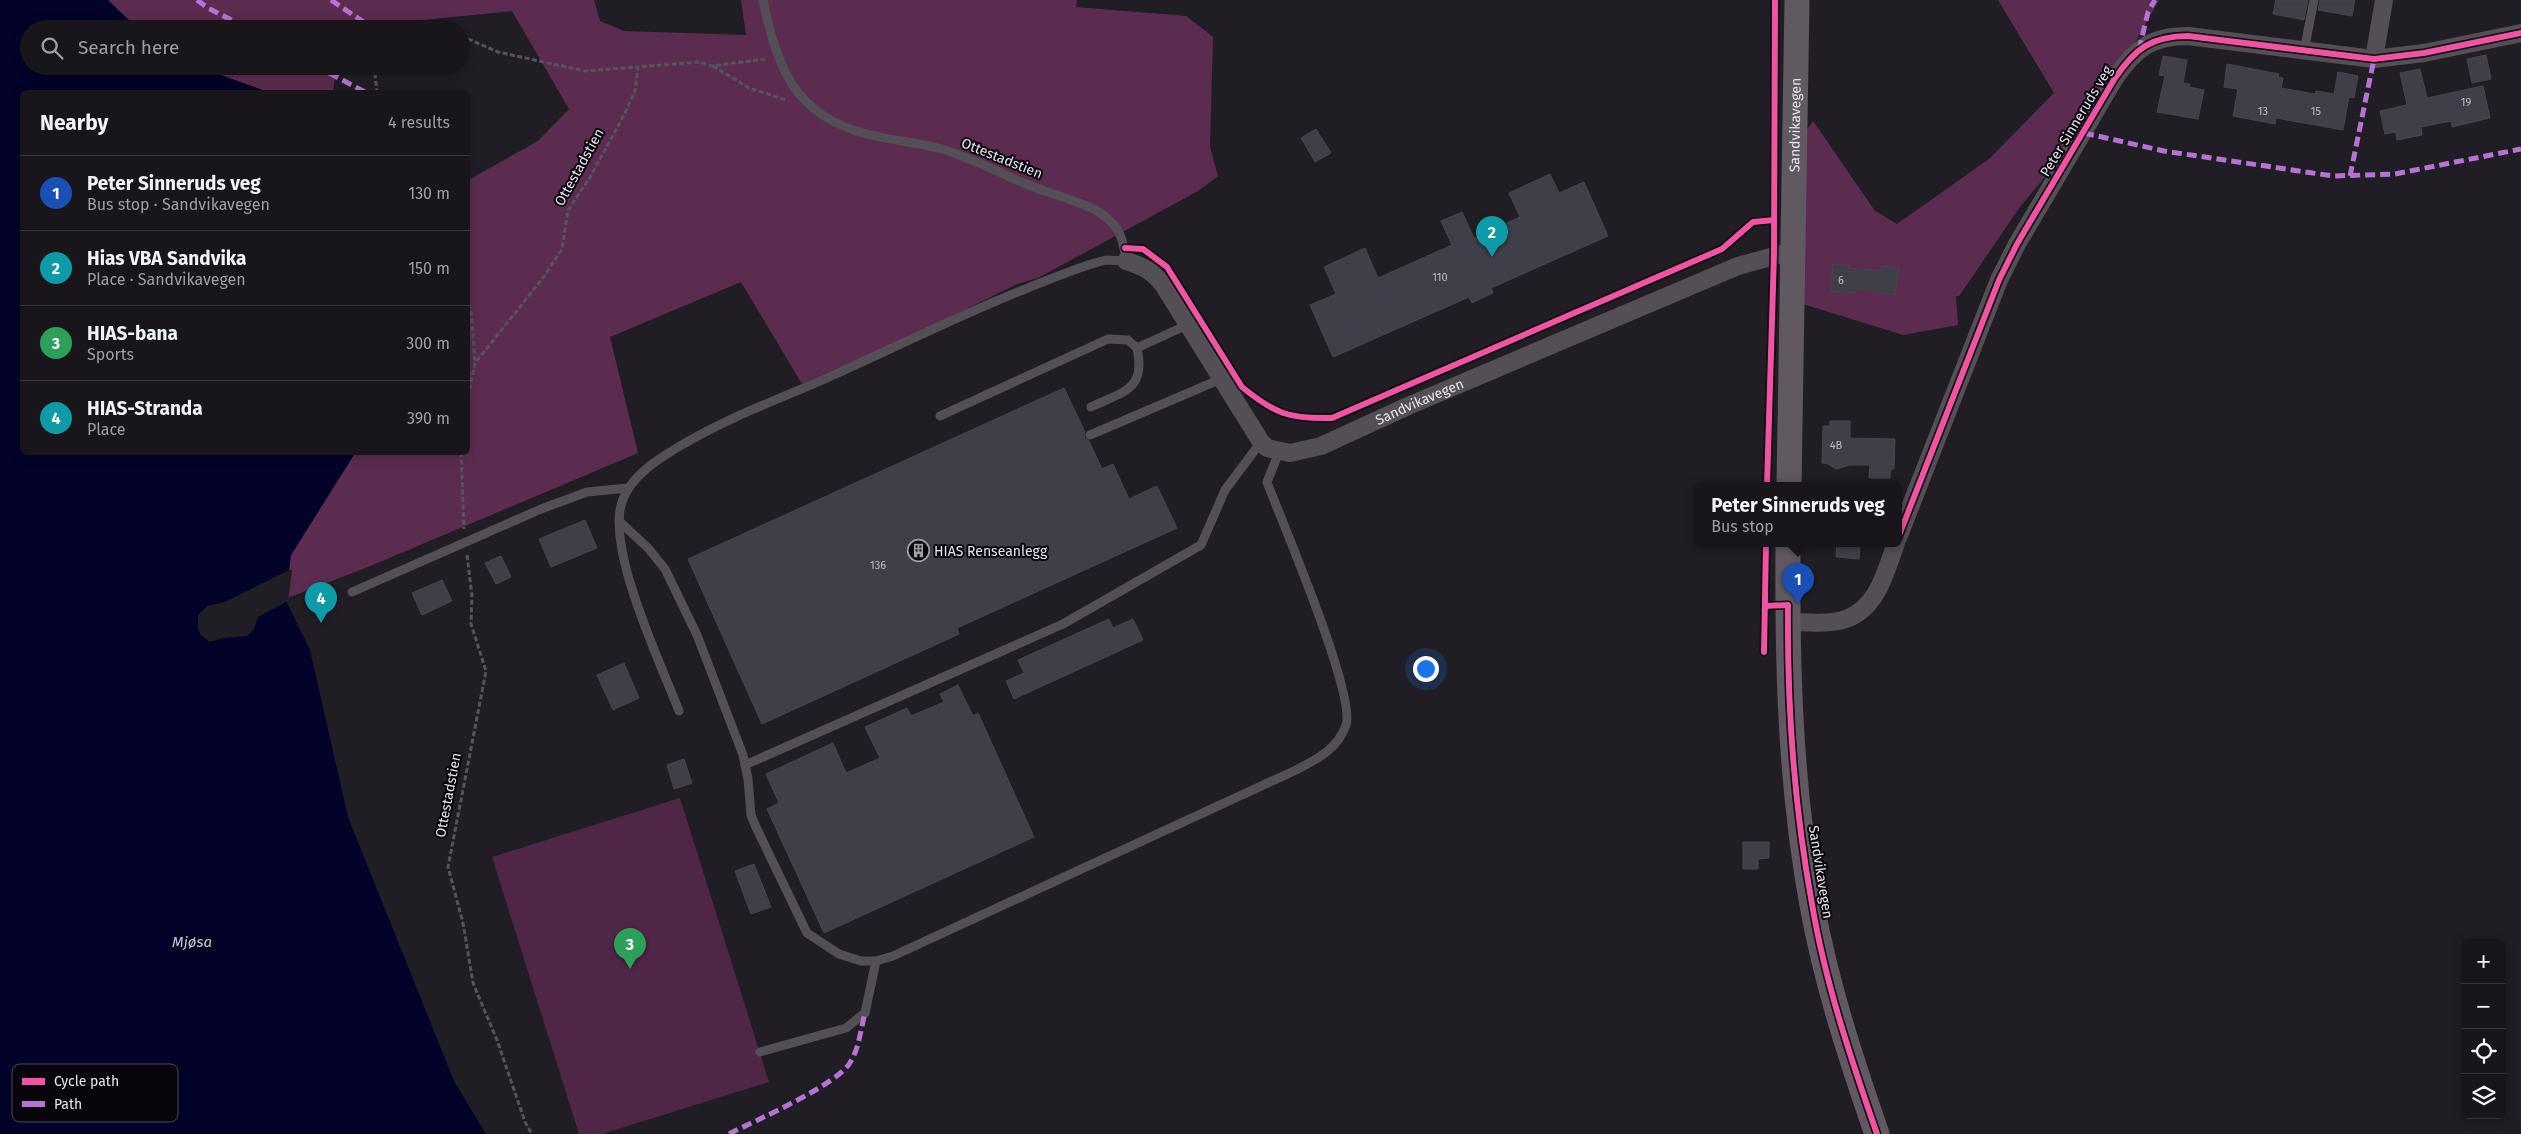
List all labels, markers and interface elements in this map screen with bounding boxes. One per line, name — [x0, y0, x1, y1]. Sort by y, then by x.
search box — [20, 20, 470, 75]
icon: search — [38, 34, 66, 62]
text: Search here — [78, 36, 179, 59]
street label: Peter Sinneruds veg — [2037, 62, 2117, 180]
street label: Sandvikavegen — [1786, 78, 1805, 172]
house number: 19 — [2461, 96, 2471, 109]
house number: 13 — [2258, 105, 2268, 118]
house number: 15 — [2311, 105, 2322, 118]
text: Nearby — [40, 110, 108, 136]
text: 4 results — [388, 113, 450, 132]
street label: Ottestadstien — [551, 125, 608, 209]
street label: Ottestadstien — [959, 134, 1045, 182]
text: Peter Sinneruds veg — [87, 172, 261, 195]
text: 1 — [52, 184, 60, 203]
text: 130 m — [408, 184, 450, 203]
text: Bus stop · Sandvikavegen — [87, 195, 270, 214]
pin: 2 — [1476, 216, 1508, 257]
text: Hias VBA Sandvika — [87, 247, 246, 270]
text: 2 — [52, 259, 60, 278]
text: 150 m — [408, 259, 450, 278]
text: Place · Sandvikavegen — [87, 270, 246, 289]
house number: 110 — [1432, 271, 1448, 284]
house number: 6 — [1838, 274, 1844, 287]
text: HIAS-bana — [87, 322, 178, 345]
text: 3 — [52, 334, 60, 353]
text: 300 m — [406, 334, 450, 353]
text: Sports — [87, 345, 134, 364]
street label: Sandvikavegen — [1373, 375, 1466, 429]
text: HIAS-Stranda — [87, 397, 203, 420]
text: 4 — [51, 409, 61, 428]
text: 390 m — [407, 409, 450, 428]
text: Place — [87, 420, 126, 439]
house number: 4B — [1830, 439, 1843, 452]
popup — [1694, 482, 1902, 547]
text: Peter Sinneruds veg — [1711, 494, 1885, 517]
text: Bus stop — [1711, 517, 1774, 536]
building icon: HIAS Renseanlegg — [906, 539, 930, 563]
place label: HIAS Renseanlegg — [934, 543, 1048, 560]
house number: 136 — [870, 559, 886, 572]
pin: 1 — [1782, 563, 1814, 604]
pin: 4 — [305, 582, 337, 623]
your location — [1413, 656, 1439, 682]
street label: Ottestadstien — [432, 751, 465, 839]
street label: Sandvikavegen — [1805, 824, 1836, 920]
pin: 3 — [614, 928, 646, 969]
water label: Mjøsa — [172, 933, 212, 951]
map controls — [2461, 939, 2506, 1119]
button: + — [2461, 939, 2506, 984]
button: − — [2461, 984, 2506, 1029]
button: locate — [2461, 1029, 2506, 1074]
legend — [12, 1064, 178, 1122]
text: Cycle path — [54, 1073, 119, 1090]
button: layers — [2461, 1074, 2506, 1119]
text: Path — [54, 1096, 82, 1113]

